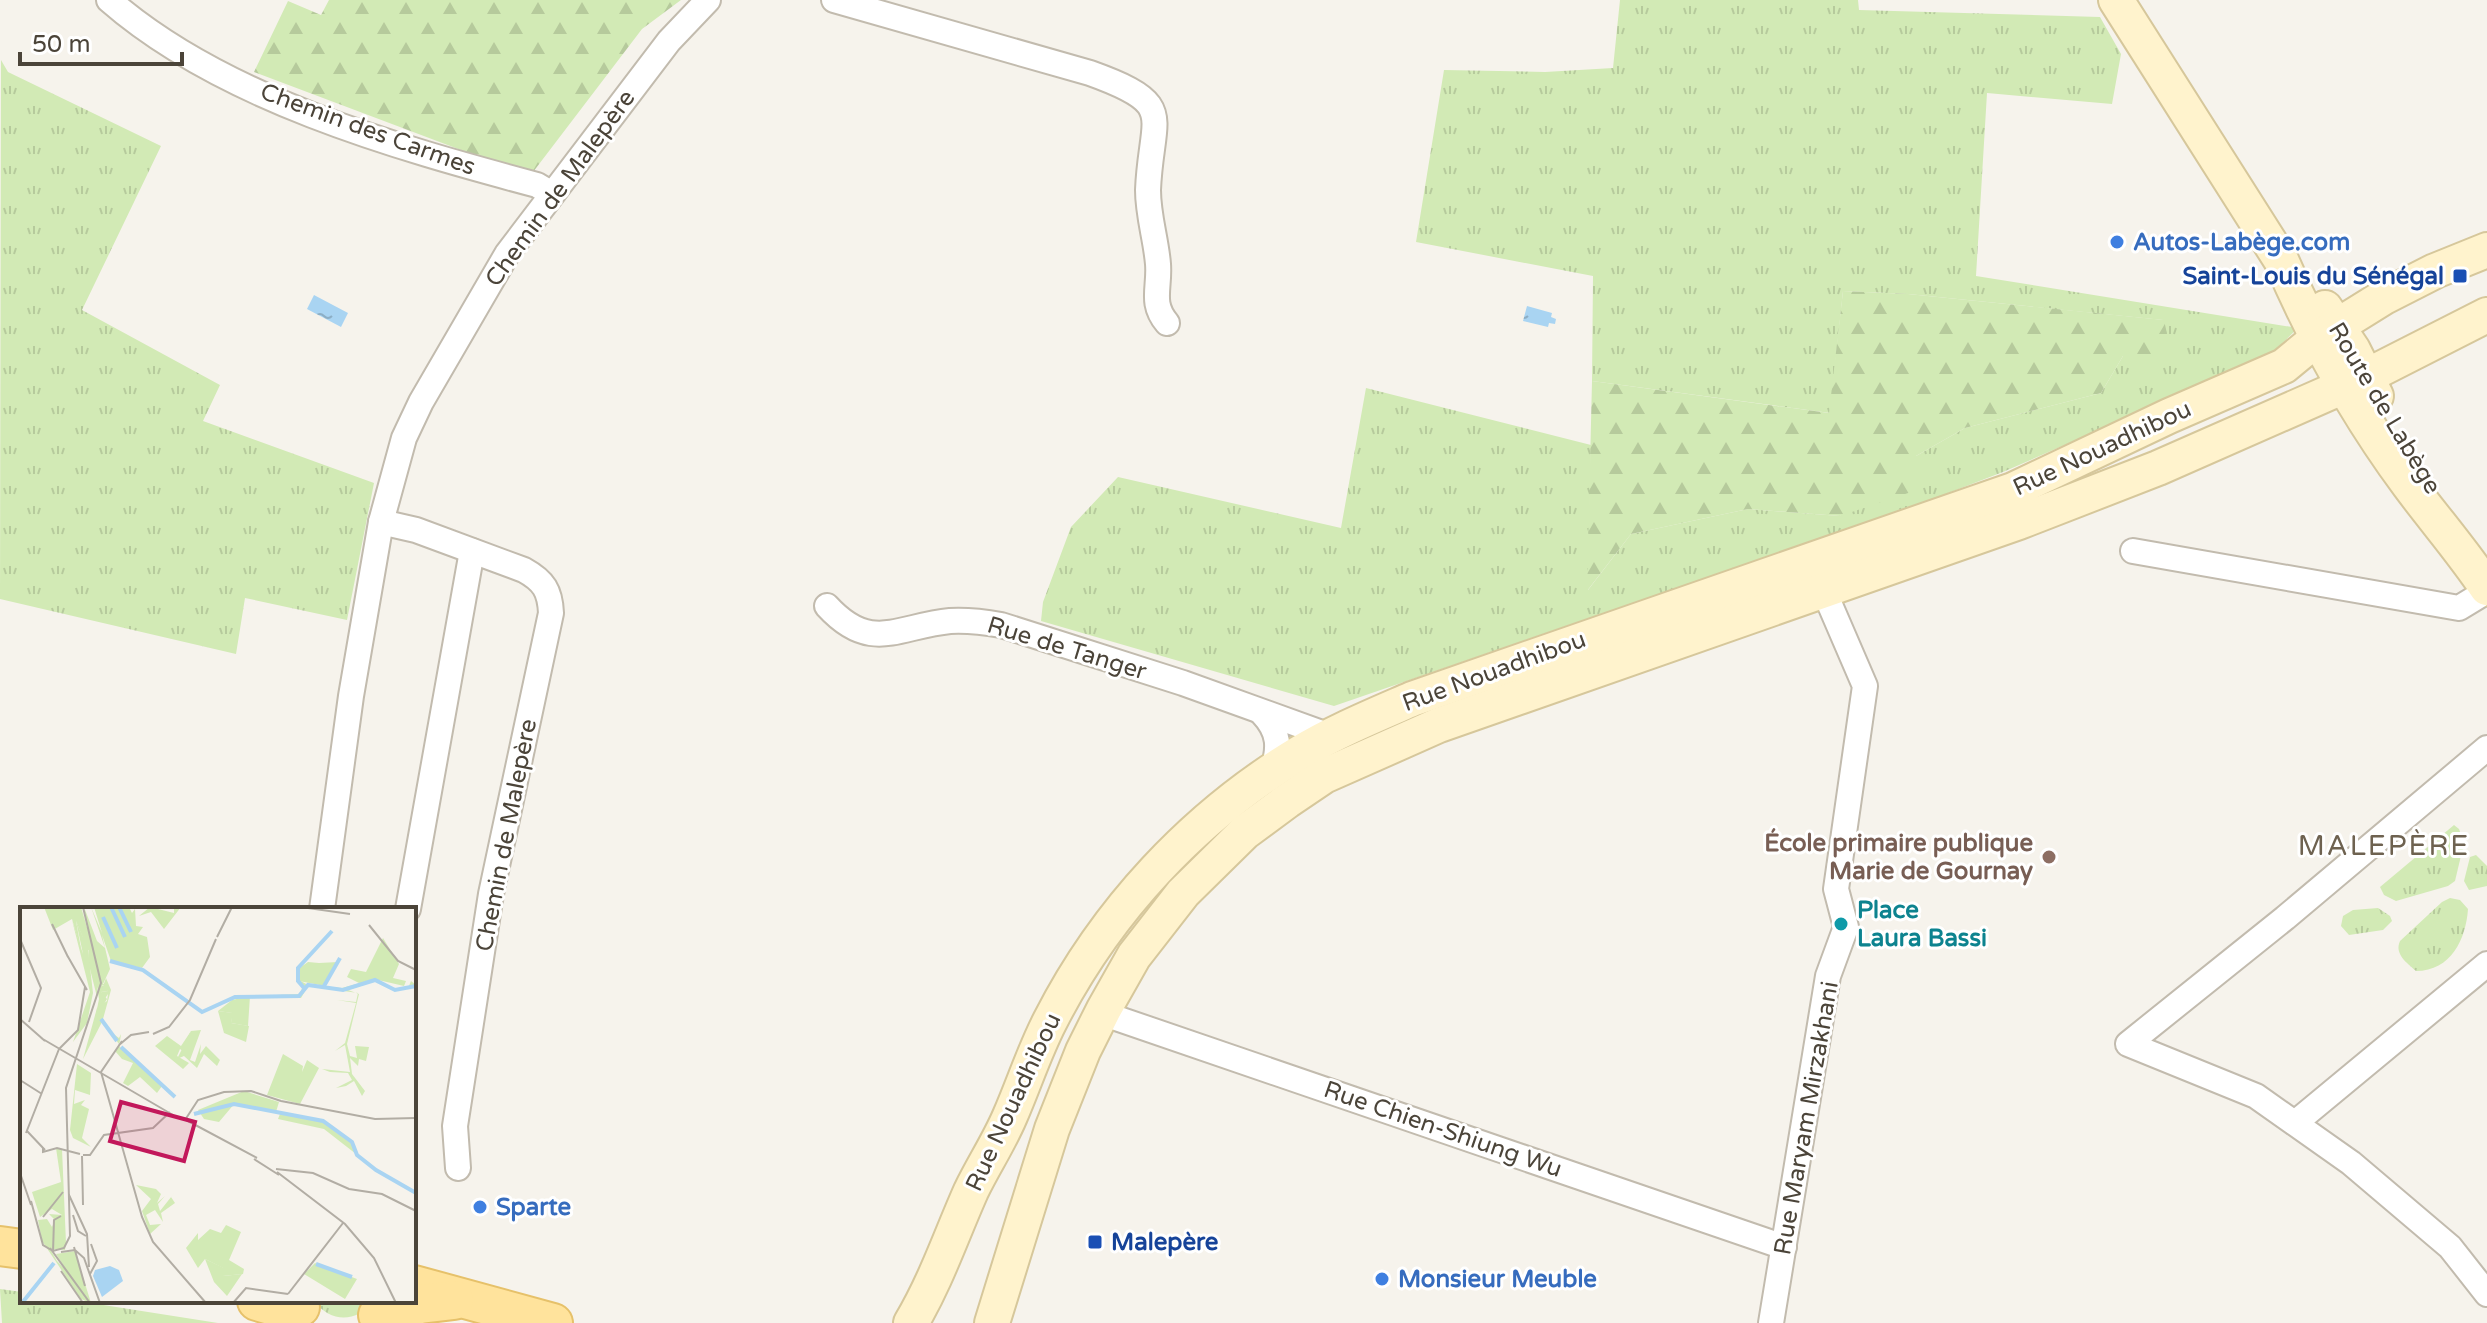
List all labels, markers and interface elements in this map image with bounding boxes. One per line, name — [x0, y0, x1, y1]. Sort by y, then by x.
scale bar — [20, 16, 182, 66]
text: 50 m — [32, 30, 90, 59]
street label: Chemin des Carmes — [256, 77, 479, 182]
street label: Chemin de Malepère — [479, 84, 642, 292]
place label: Autos-Labège.com — [2133, 228, 2350, 257]
marker: Autos-Labège.com — [2108, 233, 2126, 251]
place label: Saint-Louis du Sénégal — [2183, 262, 2444, 291]
marker: Saint-Louis du Sénégal — [2451, 267, 2469, 285]
street label: Route de Labège — [2322, 317, 2447, 499]
street label: Rue Nouadhibou — [2009, 394, 2196, 502]
street label: Rue de Tanger — [984, 610, 1151, 687]
street label: Rue Nouadhibou — [1398, 625, 1590, 718]
street label: Chemin de Malepère — [470, 716, 543, 954]
place label: École primaire publique Marie de Gournay — [1764, 828, 2033, 886]
district label: MALEPÈRE — [2298, 829, 2470, 863]
marker: École primaire publique Marie de Gournay — [2040, 848, 2058, 866]
place label: Place Laura Bassi — [1857, 896, 1987, 953]
inset map — [20, 907, 416, 1303]
marker: Place Laura Bassi — [1832, 915, 1850, 933]
street label: Rue Maryam Mirzakhani — [1768, 979, 1845, 1257]
street label: Rue Nouadhibou — [959, 1009, 1067, 1196]
street label: Rue Chien-Shiung Wu — [1320, 1075, 1566, 1184]
place label: Sparte — [496, 1193, 571, 1222]
marker: Sparte — [471, 1198, 489, 1216]
place label: Malepère — [1111, 1228, 1219, 1257]
marker: Malepère — [1086, 1233, 1104, 1251]
place label: Monsieur Meuble — [1398, 1265, 1597, 1294]
marker: Monsieur Meuble — [1373, 1270, 1391, 1288]

